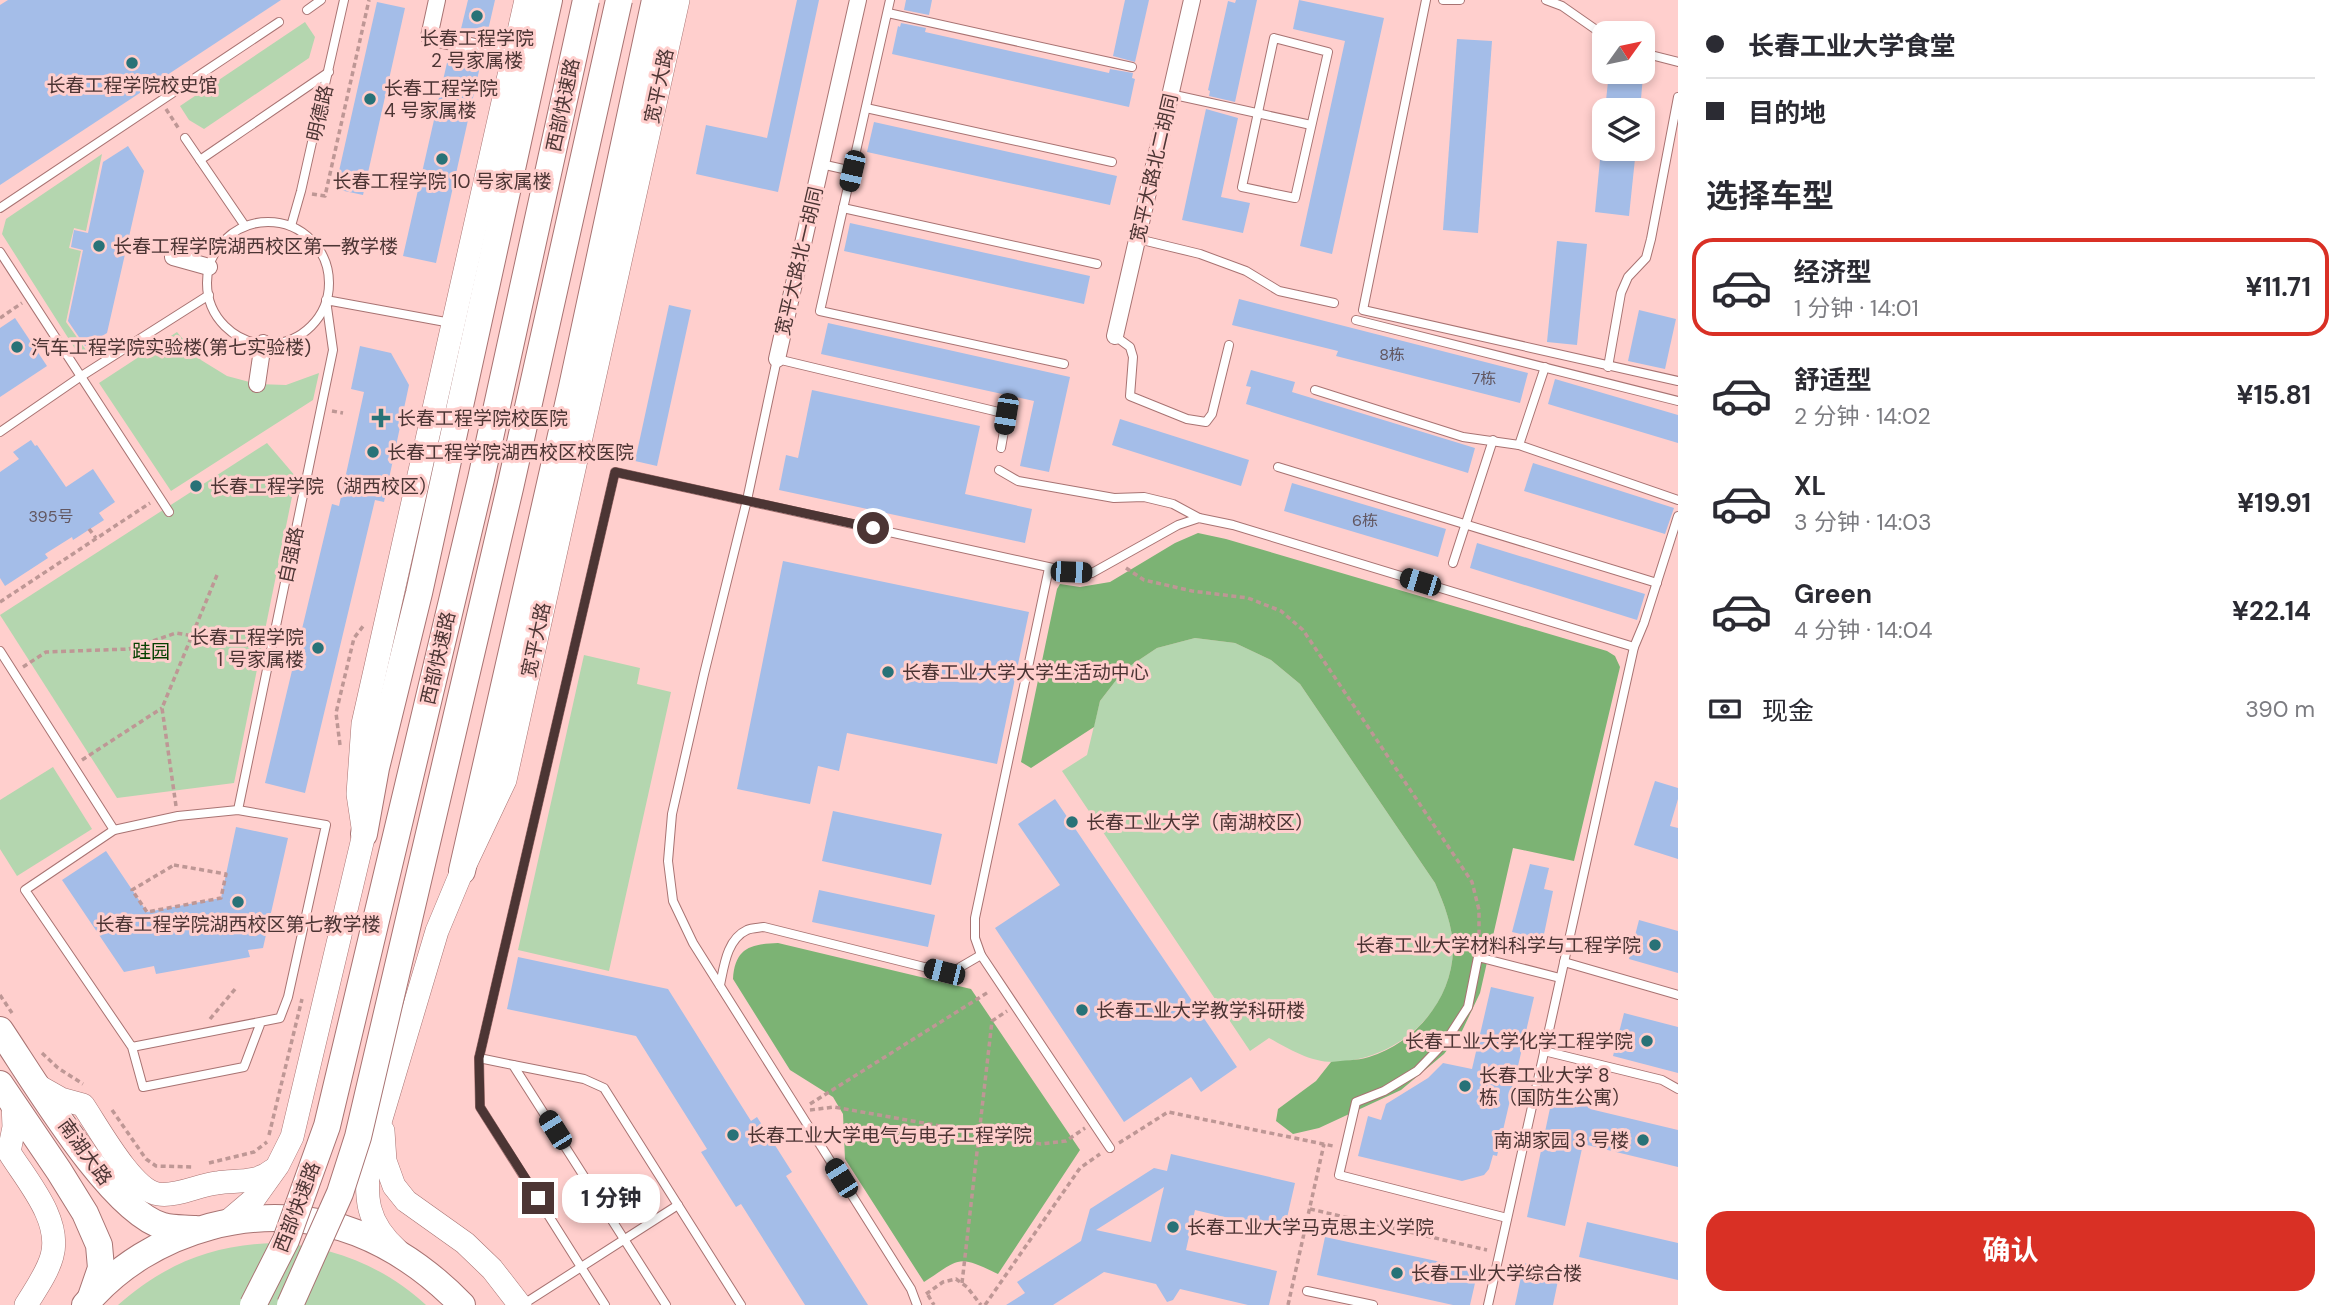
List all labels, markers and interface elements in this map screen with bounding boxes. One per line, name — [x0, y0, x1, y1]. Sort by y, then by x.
marker: 长春工程学院 2 号家属楼 — [469, 8, 485, 24]
north arrow — [1592, 21, 1656, 84]
map controls — [1592, 21, 1655, 161]
place label: 长春工程学院 2 号家属楼 — [420, 26, 534, 73]
text: 长春工业大学食堂 — [1748, 29, 1956, 63]
street label: 宽平大路 — [639, 46, 679, 126]
marker: 长春工程学院校史馆 — [124, 55, 140, 71]
street label: 西部快速路 — [541, 56, 585, 154]
place label: 长春工程学院校史馆 — [46, 73, 218, 98]
place label: 长春工程学院 4 号家属楼 — [384, 76, 498, 123]
street label: 明德路 — [301, 82, 339, 144]
marker: 长春工程学院 4 号家属楼 — [362, 91, 378, 107]
street label: 宽平大路北二胡同 — [1125, 91, 1183, 245]
text: 目的地 — [1748, 96, 1826, 130]
button: layers — [1592, 98, 1655, 161]
car — [838, 148, 867, 194]
marker: 长春工程学院 10 号家属楼 — [434, 151, 450, 167]
place label: 长春工程学院 10 号家属楼 — [332, 169, 552, 194]
text: 选择车型 — [1706, 175, 1834, 217]
street label: 宽平大路北一胡同 — [770, 184, 828, 338]
place label: 长春工程学院湖西校区第一教学楼 — [113, 234, 398, 259]
marker: 长春工程学院湖西校区第一教学楼 — [91, 238, 107, 254]
text: 经济型 — [1794, 255, 1872, 289]
icon: car — [1710, 256, 1773, 319]
text: ¥11.71 — [2245, 270, 2311, 304]
text: 1 分钟 · 14:01 — [1794, 293, 1919, 323]
place label: 汽车工程学院实验楼(第七实验楼) — [31, 335, 311, 360]
marker: 汽车工程学院实验楼(第七实验楼) — [9, 339, 25, 355]
house number: 8栋 — [1379, 344, 1405, 365]
text: 舒适型 — [1794, 363, 1872, 397]
icon: car — [1710, 364, 1773, 427]
house number: 7栋 — [1472, 368, 1496, 389]
text: ¥15.81 — [2237, 378, 2311, 412]
car — [993, 392, 1020, 436]
text: 2 分钟 · 14:02 — [1794, 401, 1931, 431]
place label: 长春工程学院校医院 — [397, 406, 568, 431]
marker: 长春工程学院校医院 — [371, 408, 391, 428]
place label: 长春工程学院湖西校区校医院 — [387, 440, 634, 465]
marker: 长春工程学院湖西校区校医院 — [365, 444, 381, 460]
text: XL — [1794, 469, 1826, 503]
icon: car — [1710, 472, 1773, 535]
place label: 长春工程学院（湖西校区） — [210, 474, 438, 499]
marker: 长春工程学院（湖西校区） — [188, 478, 204, 494]
text: ¥19.91 — [2237, 486, 2311, 520]
house number: 395号 — [29, 506, 73, 527]
text: 3 分钟 · 14:03 — [1794, 507, 1932, 537]
house number: 6栋 — [1352, 510, 1378, 531]
route start — [857, 512, 889, 544]
street label: 自强路 — [273, 525, 309, 585]
car — [1050, 561, 1093, 583]
car — [1397, 566, 1444, 598]
text: Green — [1794, 577, 1872, 611]
icon: car — [1710, 580, 1773, 643]
text: ¥22.14 — [2232, 594, 2311, 628]
street label: 宽平大路 — [516, 600, 556, 680]
street label: 西部快速路 — [415, 609, 461, 707]
text: 4 分钟 · 14:04 — [1794, 615, 1932, 645]
place label: 长春工程学院 1 号家属楼 — [190, 625, 304, 672]
park label: 跬园 — [132, 639, 170, 664]
marker: 长春工程学院 1 号家属楼 — [310, 640, 326, 656]
place label: 长春工业大学大学生活动中心 — [902, 660, 1149, 685]
marker: 长春工业大学大学生活动中心 — [880, 664, 896, 680]
icon: cash — [1706, 690, 1744, 728]
text: 现金 — [1762, 694, 1814, 728]
text: 390 m — [2245, 694, 2315, 724]
place label: 长春工业大学（南湖校区） — [1086, 810, 1314, 835]
marker: 长春工业大学（南湖校区） — [1064, 814, 1080, 830]
marker: 长春工程学院湖西校区第七教学楼 — [230, 894, 246, 910]
place label: 长春工程学院湖西校区第七教学楼 — [95, 912, 381, 937]
place label: 长春工业大学材料科学与工程学院 — [1356, 933, 1641, 958]
marker: 长春工业大学材料科学与工程学院 — [1647, 937, 1663, 953]
car — [922, 957, 967, 987]
place label: 长春工业大学教学科研楼 — [1096, 998, 1305, 1023]
marker: 长春工业大学教学科研楼 — [1074, 1002, 1090, 1018]
place label: 长春工业大学化学工程学院 — [1405, 1029, 1633, 1054]
marker: 长春工业大学化学工程学院 — [1639, 1033, 1655, 1049]
place label: 长春工业大学 8 栋（国防生公寓） — [1479, 1063, 1631, 1110]
marker: 长春工业大学 8 栋（国防生公寓） — [1457, 1078, 1473, 1094]
car — [535, 1107, 576, 1153]
street label: 南湖大路 — [53, 1114, 117, 1190]
place label: 长春工业大学电气与电子工程学院 — [747, 1123, 1032, 1148]
marker: 长春工业大学电气与电子工程学院 — [725, 1127, 741, 1143]
place label: 南湖家园 3 号楼 — [1494, 1128, 1629, 1153]
marker: 南湖家园 3 号楼 — [1635, 1132, 1651, 1148]
car — [821, 1155, 862, 1201]
street label: 西部快速路 — [268, 1158, 326, 1256]
callout: 1 分钟 — [562, 1174, 660, 1222]
route end — [522, 1182, 554, 1214]
text: 1 分钟 — [581, 1183, 641, 1213]
button: 确认 — [1706, 1211, 2315, 1291]
place label: 长春工业大学马克思主义学院 — [1187, 1215, 1434, 1240]
marker: 长春工业大学马克思主义学院 — [1165, 1219, 1181, 1235]
place label: 长春工业大学综合楼 — [1411, 1261, 1582, 1286]
marker: 长春工业大学综合楼 — [1389, 1265, 1405, 1281]

